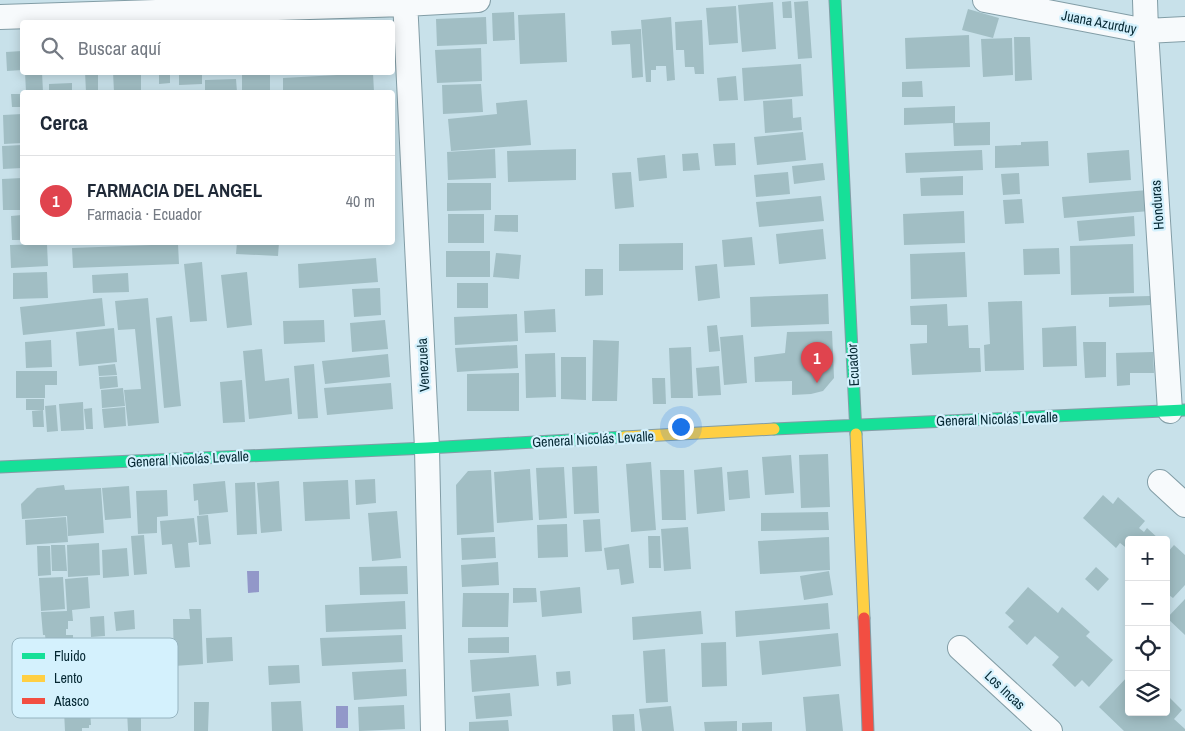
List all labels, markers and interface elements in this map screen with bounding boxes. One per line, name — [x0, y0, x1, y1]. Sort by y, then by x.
street label: Juana Azurduy — [1060, 6, 1138, 38]
search box — [20, 20, 395, 75]
icon: search — [38, 34, 66, 62]
text: Buscar aquí — [78, 35, 161, 61]
text: Cerca — [40, 108, 88, 137]
text: FARMACIA DEL ANGEL — [87, 177, 262, 203]
street label: Honduras — [1146, 179, 1168, 230]
text: 1 — [52, 190, 60, 212]
text: 40 m — [346, 190, 375, 212]
text: Farmacia · Ecuador — [87, 203, 202, 225]
street label: Venezuela — [413, 337, 433, 392]
pin: 1 — [801, 342, 833, 383]
street label: Ecuador — [843, 343, 863, 387]
street label: General Nicolás Levalle — [936, 408, 1058, 430]
your location — [668, 414, 694, 440]
street label: General Nicolás Levalle — [532, 427, 654, 451]
street label: General Nicolás Levalle — [127, 447, 249, 471]
map controls — [1125, 536, 1170, 716]
button: + — [1125, 536, 1170, 581]
button: − — [1125, 581, 1170, 626]
button: locate — [1125, 626, 1170, 671]
legend — [12, 638, 178, 718]
text: Fluido — [54, 647, 86, 665]
street label: Los Incas — [981, 667, 1029, 714]
text: Lento — [54, 669, 83, 687]
button: layers — [1125, 671, 1170, 716]
text: Atasco — [53, 692, 89, 710]

